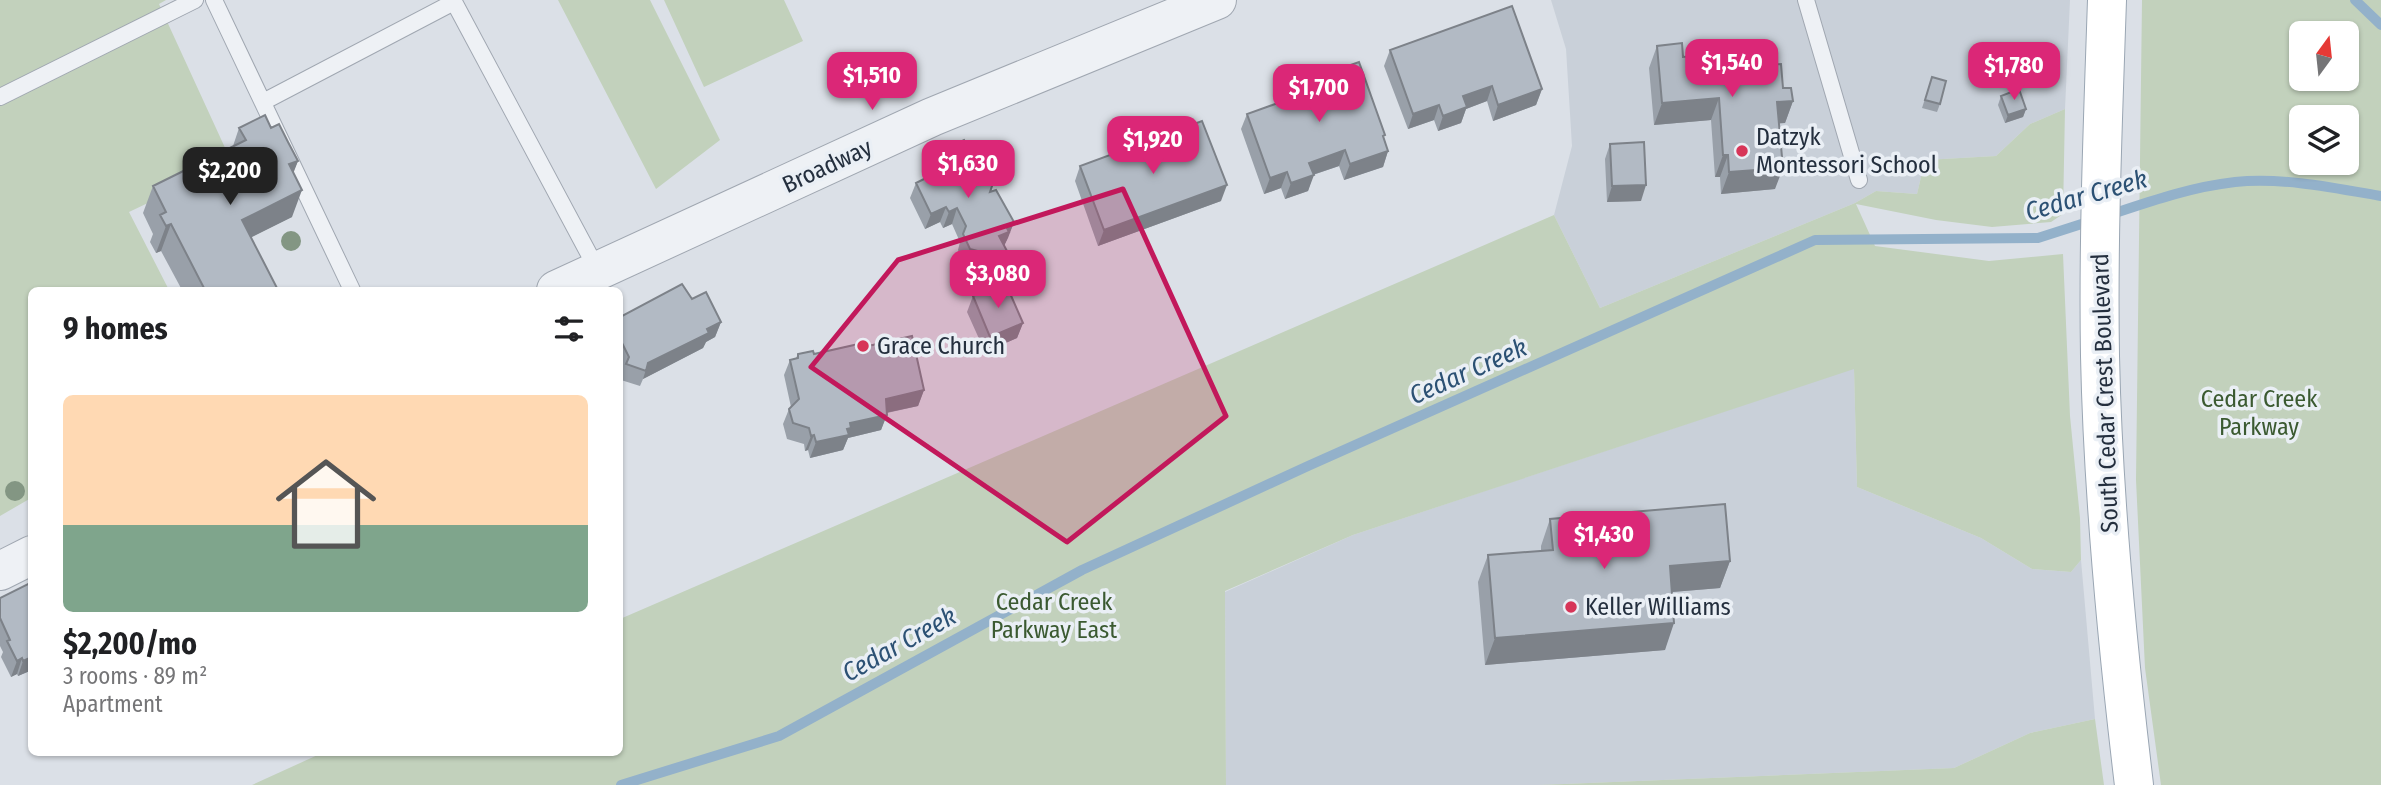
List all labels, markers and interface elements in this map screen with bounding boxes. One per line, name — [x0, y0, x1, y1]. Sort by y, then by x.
north arrow — [2289, 21, 2359, 91]
map controls — [2289, 21, 2359, 175]
pin: $1,540 — [1675, 40, 1789, 99]
pin: $1,780 — [1957, 42, 2071, 102]
text: $1,540 — [1701, 48, 1763, 76]
text: $1,780 — [1984, 51, 2044, 79]
pin: $1,510 — [815, 52, 929, 112]
text: $1,510 — [843, 61, 901, 89]
pin: $1,700 — [1262, 64, 1376, 124]
text: $1,700 — [1289, 73, 1349, 101]
button: layers — [2289, 105, 2359, 175]
pin: $1,920 — [1096, 116, 1210, 176]
place label: Datzyk Montessori School — [1756, 123, 1937, 179]
text: $1,920 — [1123, 125, 1183, 153]
street label: Broadway — [778, 133, 876, 199]
pin: $1,630 — [911, 140, 1025, 200]
marker: Datzyk Montessori School — [1734, 143, 1750, 159]
pin: $2,200 — [173, 148, 287, 207]
text: $1,630 — [938, 149, 998, 177]
text: $2,200 — [199, 156, 261, 184]
water label: Cedar Creek — [2022, 163, 2151, 228]
pin: $3,080 — [941, 250, 1055, 310]
street label: South Cedar Crest Boulevard — [2086, 253, 2124, 533]
text: $3,080 — [966, 259, 1030, 287]
icon: filters — [550, 310, 588, 348]
text: 9 homes — [63, 311, 168, 347]
place label: Grace Church — [877, 332, 1005, 360]
water label: Cedar Creek — [1405, 332, 1532, 411]
marker: Grace Church — [855, 338, 871, 354]
park label: Cedar Creek Parkway — [2201, 385, 2318, 441]
icon: home — [263, 441, 389, 567]
pin: $1,430 — [1547, 512, 1661, 571]
text: $1,430 — [1574, 520, 1634, 548]
park label: Cedar Creek Parkway East — [991, 588, 1117, 644]
place label: Keller Williams — [1585, 593, 1731, 621]
marker: Keller Williams — [1563, 599, 1579, 615]
water label: Cedar Creek — [837, 600, 962, 688]
text: $2,200/mo — [63, 626, 197, 662]
text: 3 rooms · 89 m² — [63, 662, 207, 690]
text: Apartment — [63, 690, 163, 718]

